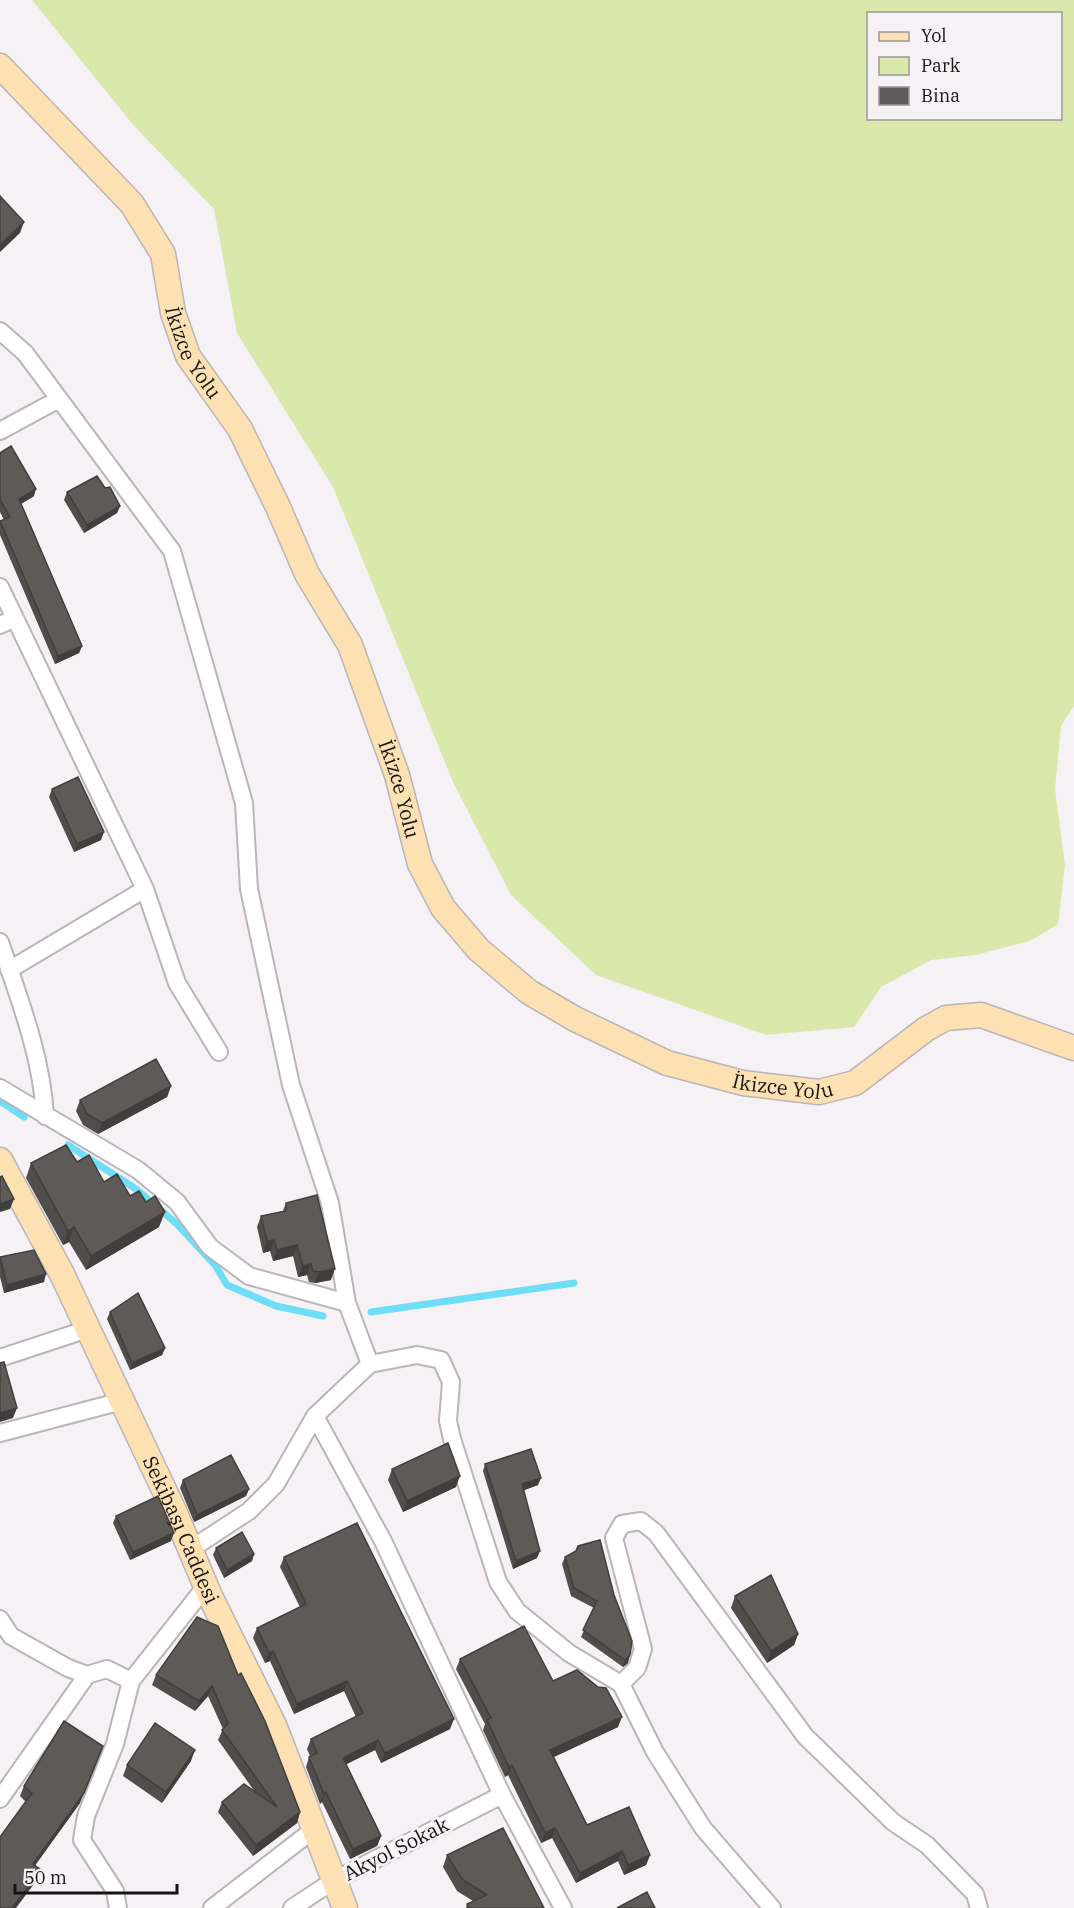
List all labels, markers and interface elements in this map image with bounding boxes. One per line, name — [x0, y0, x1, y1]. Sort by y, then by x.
legend — [867, 12, 1062, 120]
text: Yol — [921, 24, 947, 47]
text: Park — [921, 54, 961, 77]
text: Bina — [921, 84, 960, 107]
street label: İkizce Yolu — [159, 304, 228, 404]
street label: İkizce Yolu — [372, 736, 427, 841]
street label: İkizce Yolu — [729, 1067, 836, 1105]
street label: Sekibaşı Caddesi — [137, 1451, 226, 1608]
street label: Akyol Sokak — [338, 1810, 453, 1887]
scale bar — [15, 1857, 177, 1895]
text: 50 m — [24, 1866, 67, 1889]

